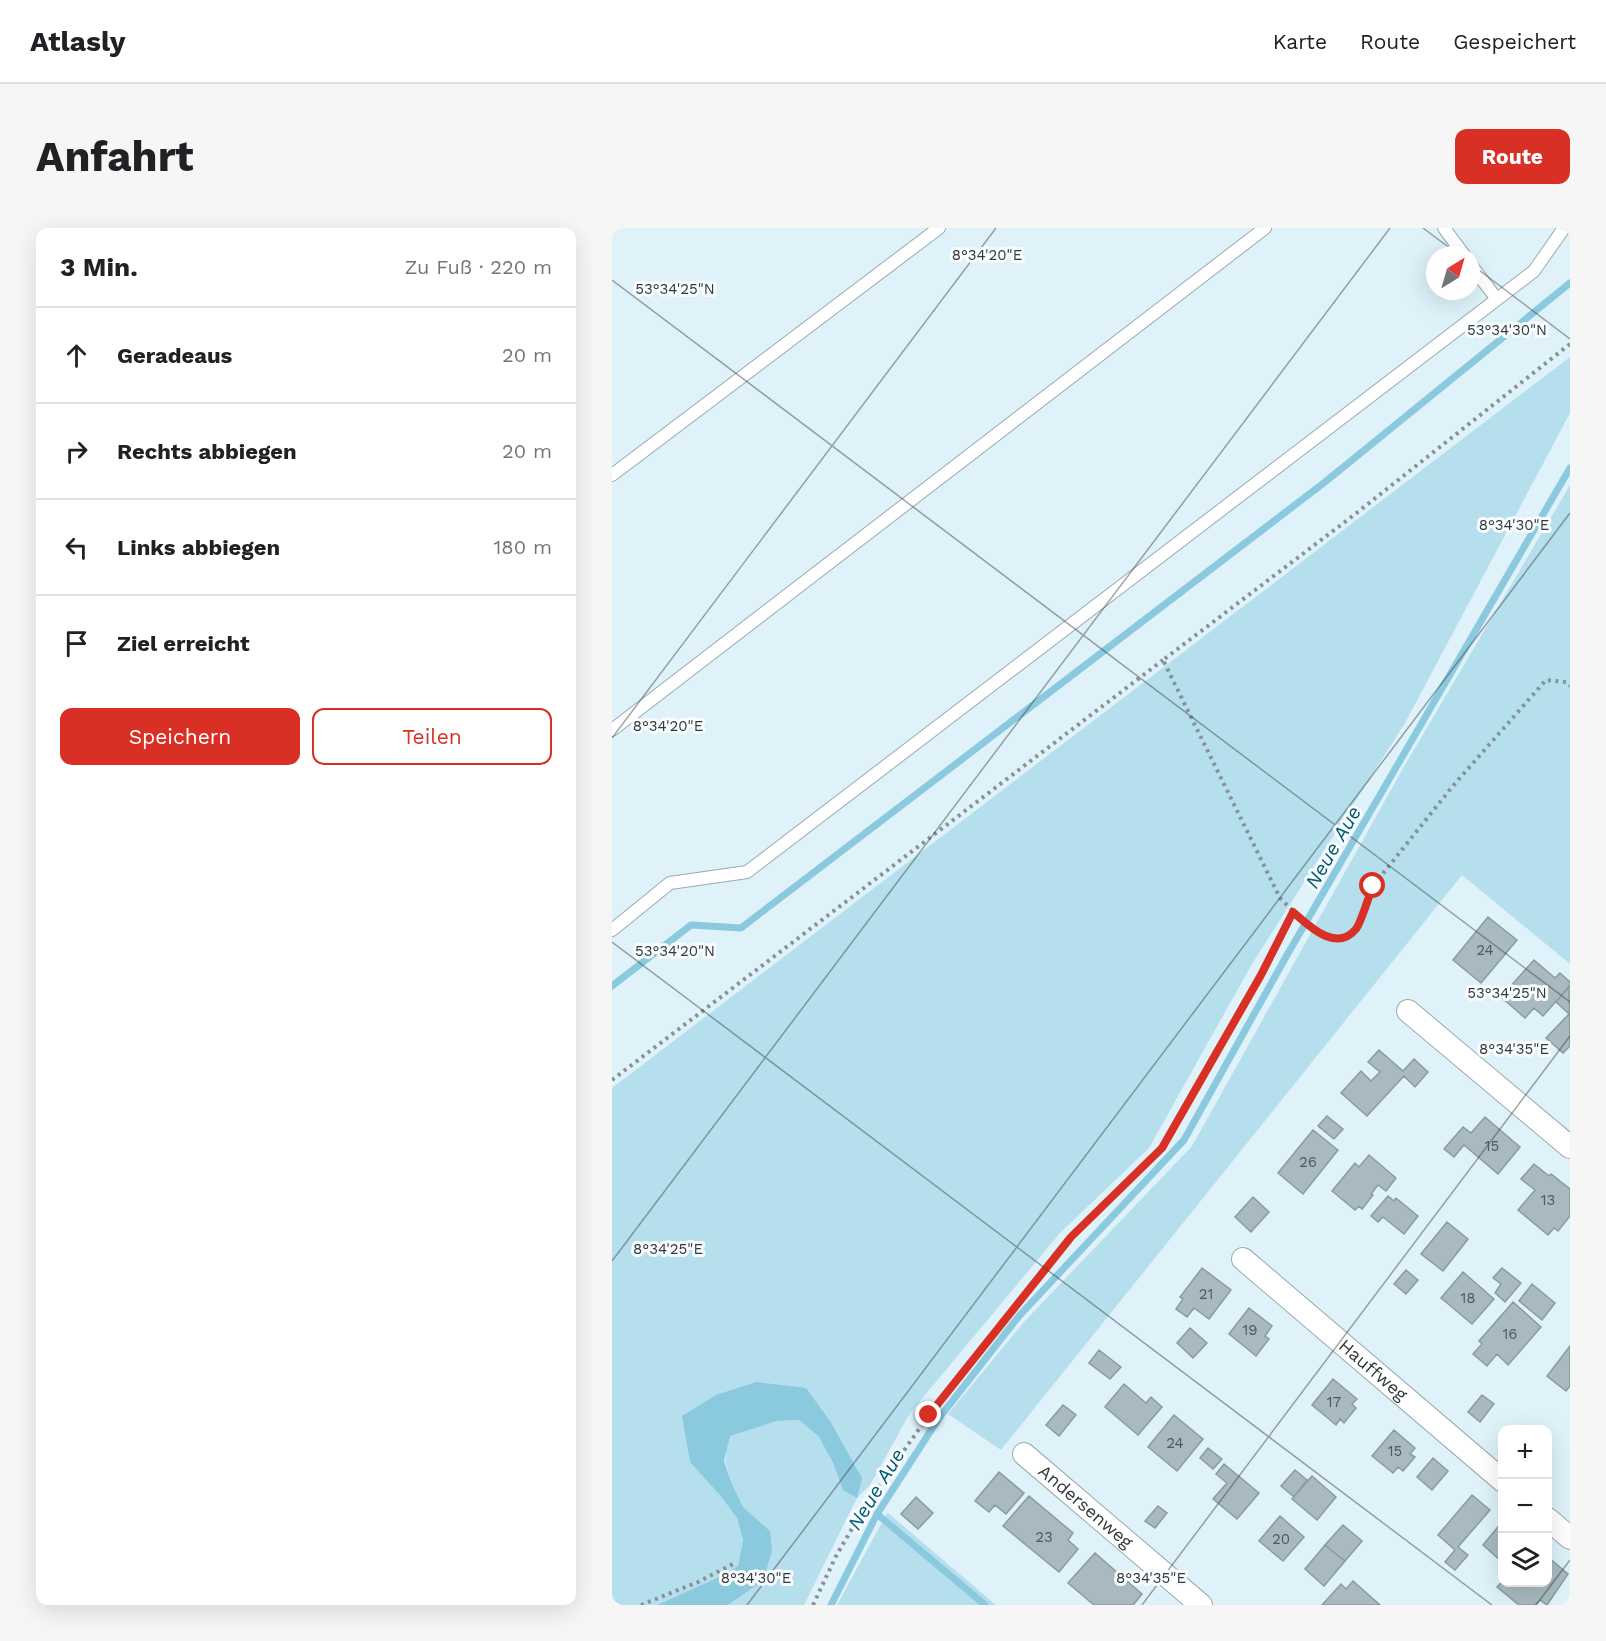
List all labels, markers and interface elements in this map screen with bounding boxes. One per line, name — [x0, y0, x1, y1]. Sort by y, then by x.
text: Atlasly — [30, 25, 125, 58]
text: Karte — [1273, 29, 1327, 54]
text: Route — [1360, 29, 1420, 54]
text: Gespeichert — [1453, 29, 1576, 54]
button: Route — [1455, 129, 1570, 184]
text: Anfahrt — [36, 132, 194, 181]
text: 8°34'20"E — [952, 246, 1022, 264]
north arrow — [1426, 246, 1480, 300]
text: 3 Min. — [60, 252, 138, 282]
text: Zu Fuß · 220 m — [405, 255, 552, 279]
text: 53°34'25"N — [635, 280, 715, 298]
text: 53°34'30"N — [1467, 321, 1547, 339]
icon: ahead — [60, 339, 93, 372]
text: Geradeaus — [117, 343, 232, 368]
text: 20 m — [502, 343, 552, 367]
icon: right — [60, 435, 93, 468]
text: Rechts abbiegen — [117, 439, 297, 464]
text: 20 m — [502, 439, 552, 463]
text: 8°34'30"E — [1479, 516, 1549, 534]
icon: left — [60, 531, 93, 564]
text: Links abbiegen — [117, 535, 280, 560]
text: 180 m — [494, 535, 552, 559]
icon: arrive — [60, 627, 93, 660]
text: Ziel erreicht — [117, 631, 250, 656]
button: Speichern — [60, 708, 300, 765]
button: Teilen — [312, 708, 552, 765]
text: 8°34'20"E — [633, 717, 703, 735]
water label: Neue Aue — [1300, 802, 1366, 892]
route start — [1359, 872, 1385, 898]
house number: 24 — [1476, 941, 1494, 959]
text: 53°34'20"N — [635, 942, 715, 960]
text: 53°34'25"N — [1467, 984, 1547, 1002]
text: 8°34'35"E — [1479, 1040, 1549, 1058]
house number: 15 — [1485, 1137, 1499, 1155]
house number: 26 — [1299, 1153, 1317, 1171]
house number: 13 — [1541, 1191, 1555, 1209]
text: 8°34'25"E — [633, 1240, 703, 1258]
house number: 21 — [1199, 1285, 1213, 1303]
house number: 18 — [1460, 1289, 1476, 1307]
house number: 19 — [1242, 1321, 1258, 1339]
house number: 16 — [1503, 1325, 1517, 1343]
street label: Hauffweg — [1335, 1335, 1412, 1405]
house number: 17 — [1327, 1393, 1341, 1411]
route end — [915, 1401, 941, 1427]
map controls — [1498, 1425, 1552, 1587]
button: + — [1498, 1425, 1552, 1479]
house number: 24 — [1166, 1434, 1184, 1452]
house number: 15 — [1388, 1442, 1402, 1460]
water label: Neue Aue — [842, 1444, 910, 1534]
street label: Andersenweg — [1035, 1460, 1138, 1553]
button: − — [1498, 1479, 1552, 1533]
house number: 23 — [1035, 1528, 1053, 1546]
house number: 20 — [1272, 1530, 1290, 1548]
button: layers — [1498, 1533, 1552, 1587]
text: 8°34'30"E — [721, 1569, 791, 1587]
text: 8°34'35"E — [1116, 1569, 1186, 1587]

